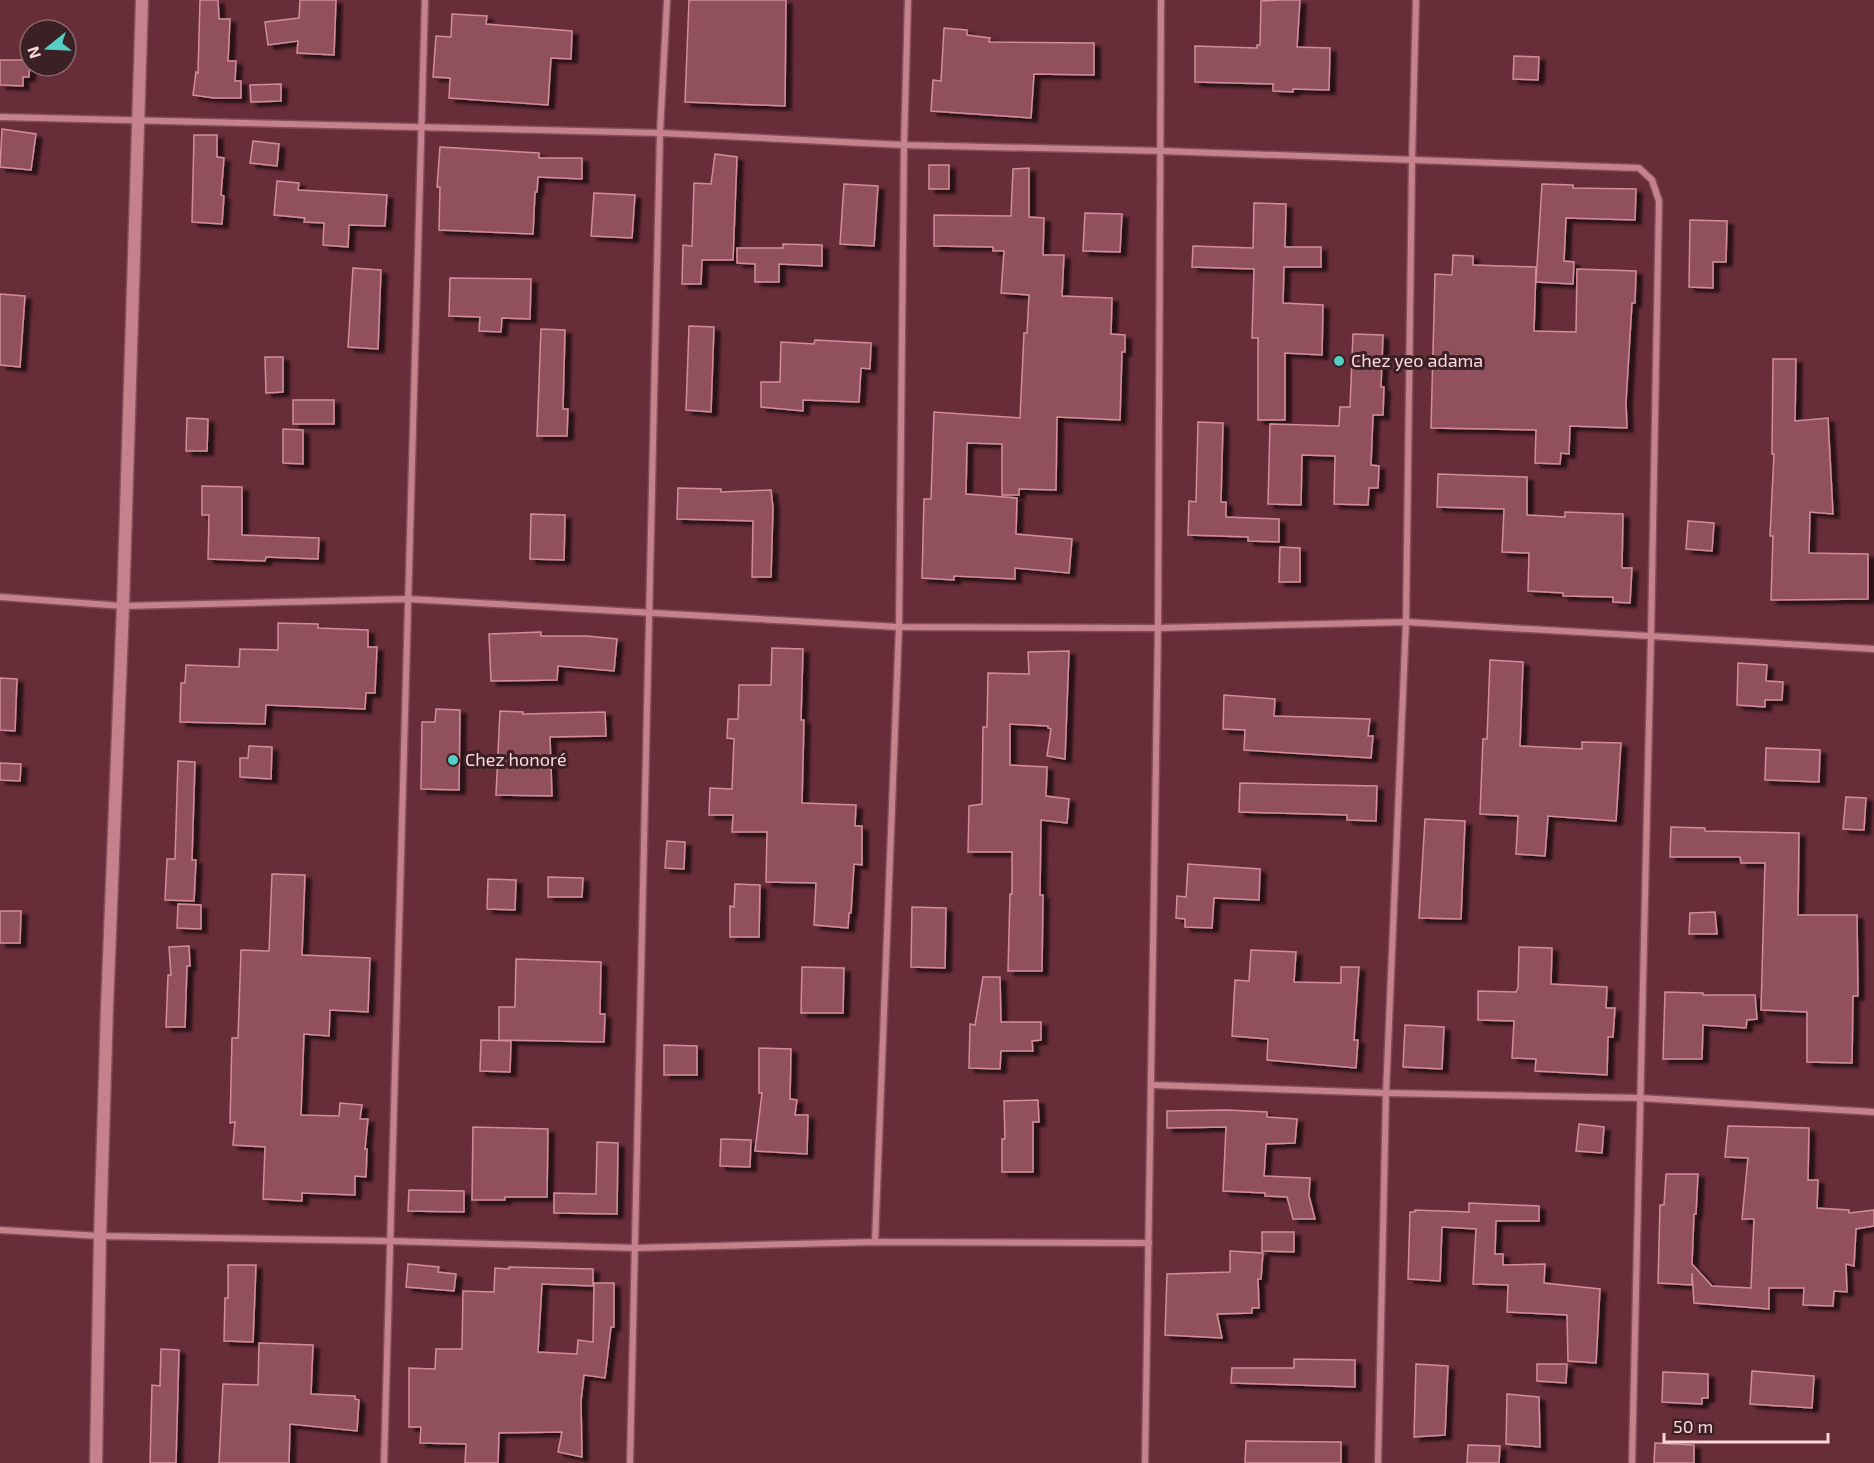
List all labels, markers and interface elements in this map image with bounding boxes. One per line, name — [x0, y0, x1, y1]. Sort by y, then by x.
north arrow — [18, 18, 78, 78]
text: N — [22, 44, 44, 61]
place label: Chez yeo adama — [1351, 349, 1483, 371]
marker: Chez yeo adama — [1332, 354, 1346, 368]
place label: Chez honoré — [465, 748, 567, 770]
marker: Chez honoré — [446, 753, 460, 767]
scale bar — [1664, 1406, 1828, 1444]
text: 50 m — [1673, 1415, 1713, 1437]

